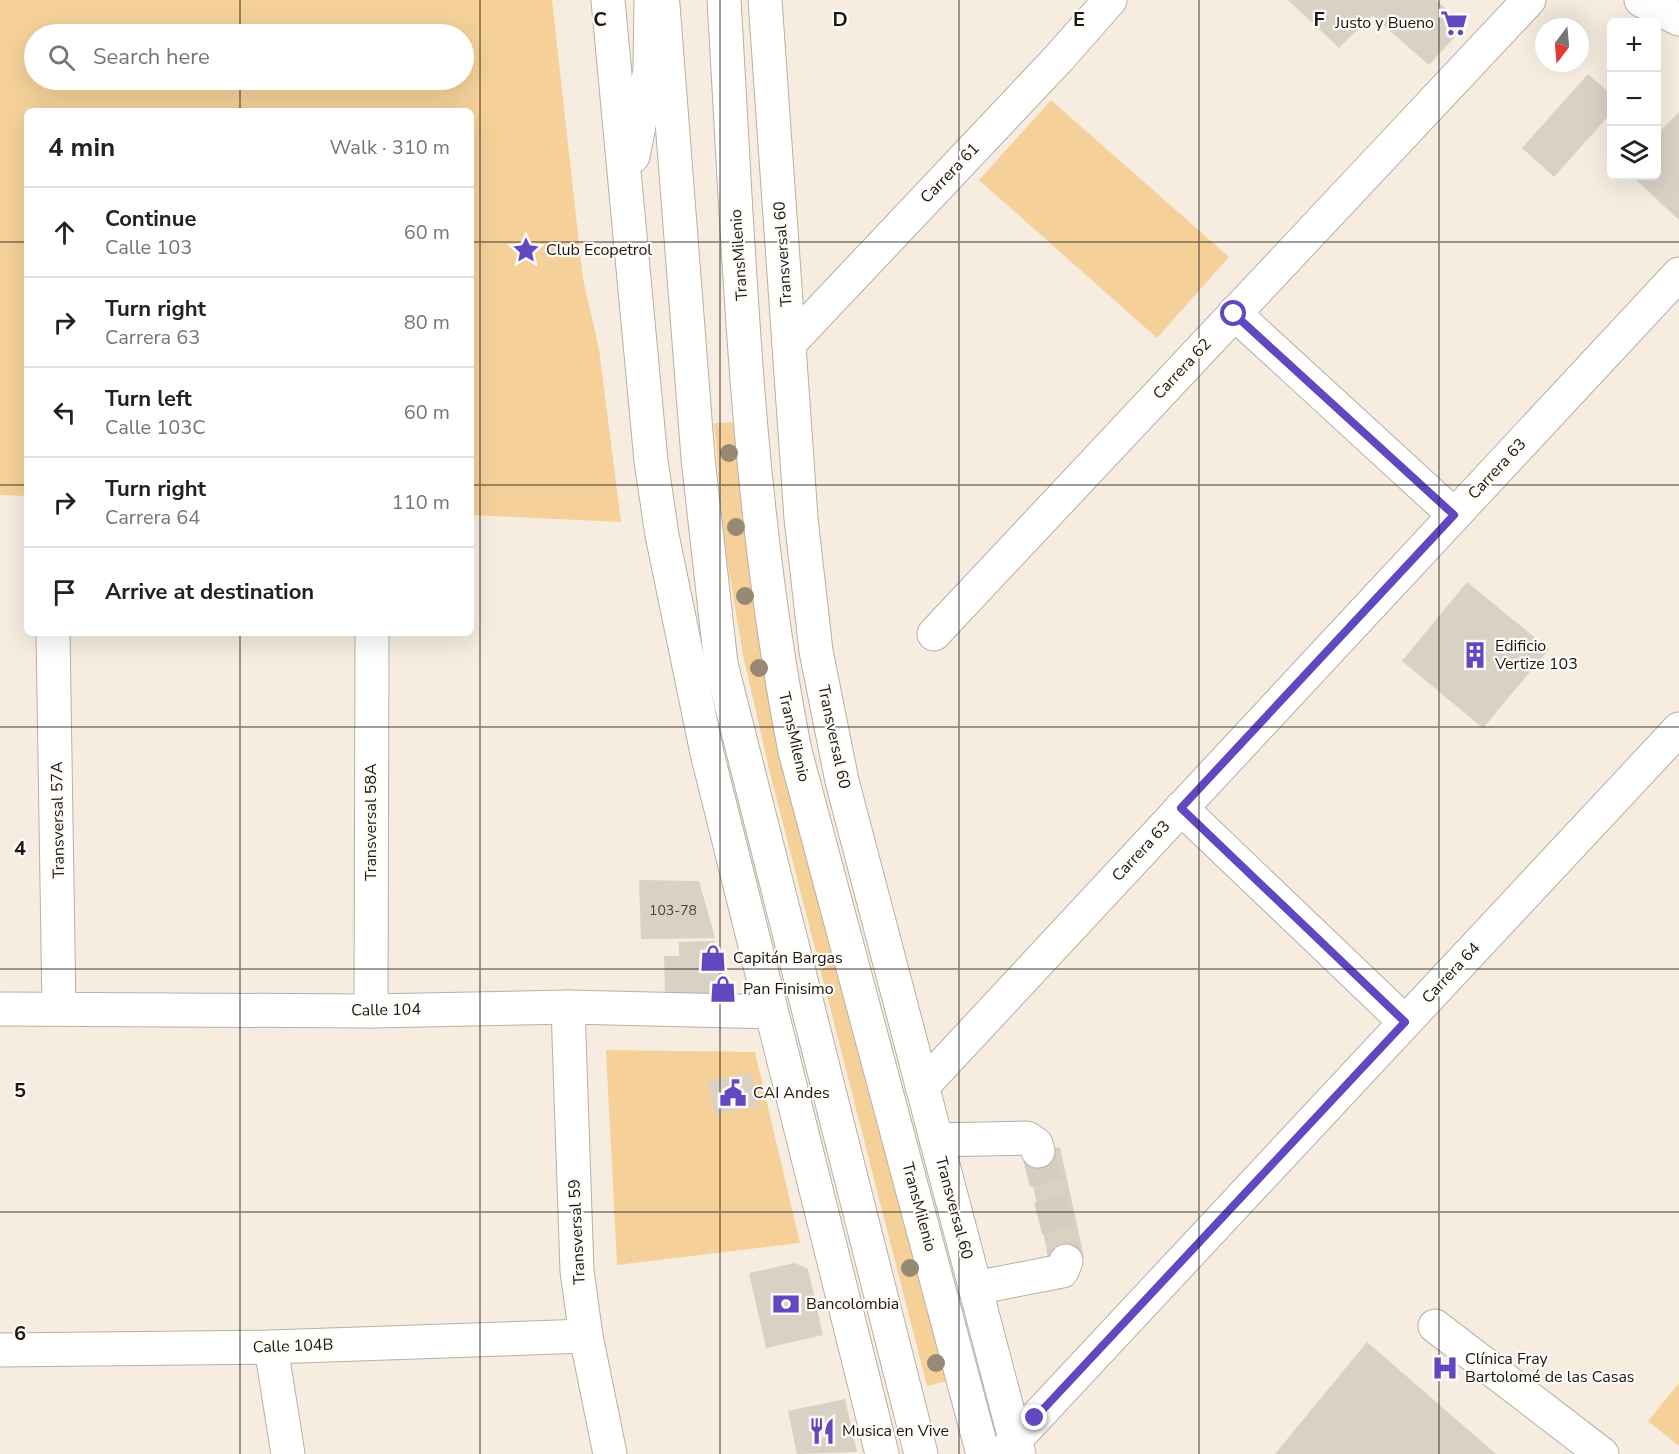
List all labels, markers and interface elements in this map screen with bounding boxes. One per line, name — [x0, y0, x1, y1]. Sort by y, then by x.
text: C — [593, 6, 607, 33]
text: D — [832, 6, 848, 33]
text: E — [1073, 6, 1085, 33]
text: F — [1313, 6, 1325, 33]
supermarket icon: Justo y Bueno — [1439, 8, 1469, 38]
place label: Justo y Bueno — [1334, 12, 1434, 34]
north arrow — [1535, 18, 1589, 72]
map controls — [1607, 18, 1661, 180]
button: + — [1607, 18, 1661, 72]
search box — [24, 24, 474, 90]
icon: search — [45, 41, 78, 74]
text: Search here — [93, 42, 210, 72]
button: − — [1607, 72, 1661, 126]
button: layers — [1607, 126, 1661, 180]
text: 4 min — [48, 130, 115, 165]
text: Walk · 310 m — [330, 134, 450, 161]
street label: Carrera 61 — [916, 138, 984, 208]
street label: Transversal 60 — [768, 201, 798, 307]
text: Continue — [105, 204, 196, 234]
street label: TransMilenio — [725, 208, 753, 301]
icon: ahead — [48, 216, 81, 249]
text: 60 m — [404, 219, 450, 246]
text: Calle 103 — [105, 234, 192, 261]
place icon: Club Ecopetrol — [511, 235, 541, 265]
place label: Club Ecopetrol — [546, 239, 652, 261]
text: Turn right — [105, 294, 206, 324]
route start — [1220, 300, 1246, 326]
icon: right — [48, 306, 81, 339]
text: 80 m — [404, 309, 450, 336]
text: Carrera 63 — [105, 324, 200, 351]
street label: Carrera 62 — [1148, 334, 1216, 404]
text: Turn left — [105, 384, 192, 414]
icon: left — [48, 396, 81, 429]
text: 60 m — [404, 399, 450, 426]
text: Calle 103C — [105, 414, 206, 441]
street label: Carrera 63 — [1463, 434, 1531, 504]
text: Turn right — [105, 474, 206, 504]
icon: right — [48, 486, 81, 519]
text: 110 m — [392, 489, 450, 516]
text: Carrera 64 — [105, 504, 200, 531]
icon: arrive — [48, 576, 81, 609]
text: Arrive at destination — [105, 577, 314, 607]
place label: Edificio Vertize 103 — [1494, 635, 1578, 675]
building icon: Edificio Vertize 103 — [1460, 640, 1490, 670]
street label: Transversal 60 — [812, 683, 856, 791]
street label: TransMilenio — [773, 690, 815, 784]
street label: Transversal 57A — [46, 761, 70, 879]
street label: Transversal 58A — [360, 763, 382, 881]
street label: Carrera 63 — [1107, 816, 1175, 886]
text: 4 — [14, 835, 26, 862]
house number: 103-78 — [649, 901, 697, 920]
street label: Carrera 64 — [1417, 937, 1485, 1008]
shop icon: Capitán Bargas — [698, 943, 728, 973]
place label: Capitán Bargas — [733, 947, 843, 969]
shop icon: Pan Finisimo — [708, 974, 738, 1004]
place label: Pan Finisimo — [743, 978, 834, 1000]
street label: Calle 104 — [351, 998, 421, 1022]
text: 5 — [14, 1077, 26, 1104]
public building icon: CAI Andes — [718, 1078, 748, 1108]
place label: CAI Andes — [753, 1082, 830, 1104]
street label: Transversal 60 — [930, 1154, 978, 1262]
street label: TransMilenio — [897, 1160, 942, 1254]
street label: Transversal 59 — [563, 1179, 591, 1285]
bank icon: Bancolombia — [771, 1289, 801, 1319]
place label: Bancolombia — [806, 1293, 899, 1315]
text: 6 — [14, 1320, 26, 1347]
street label: Calle 104B — [252, 1334, 334, 1358]
place label: Clínica Fray Bartolomé de las Casas — [1465, 1348, 1635, 1388]
hospital icon: Clínica Fray Bartolomé de las Casas — [1430, 1353, 1460, 1383]
route end — [1021, 1404, 1047, 1430]
restaurant icon: Musica en Vive — [807, 1416, 837, 1446]
place label: Musica en Vive — [842, 1420, 949, 1442]

